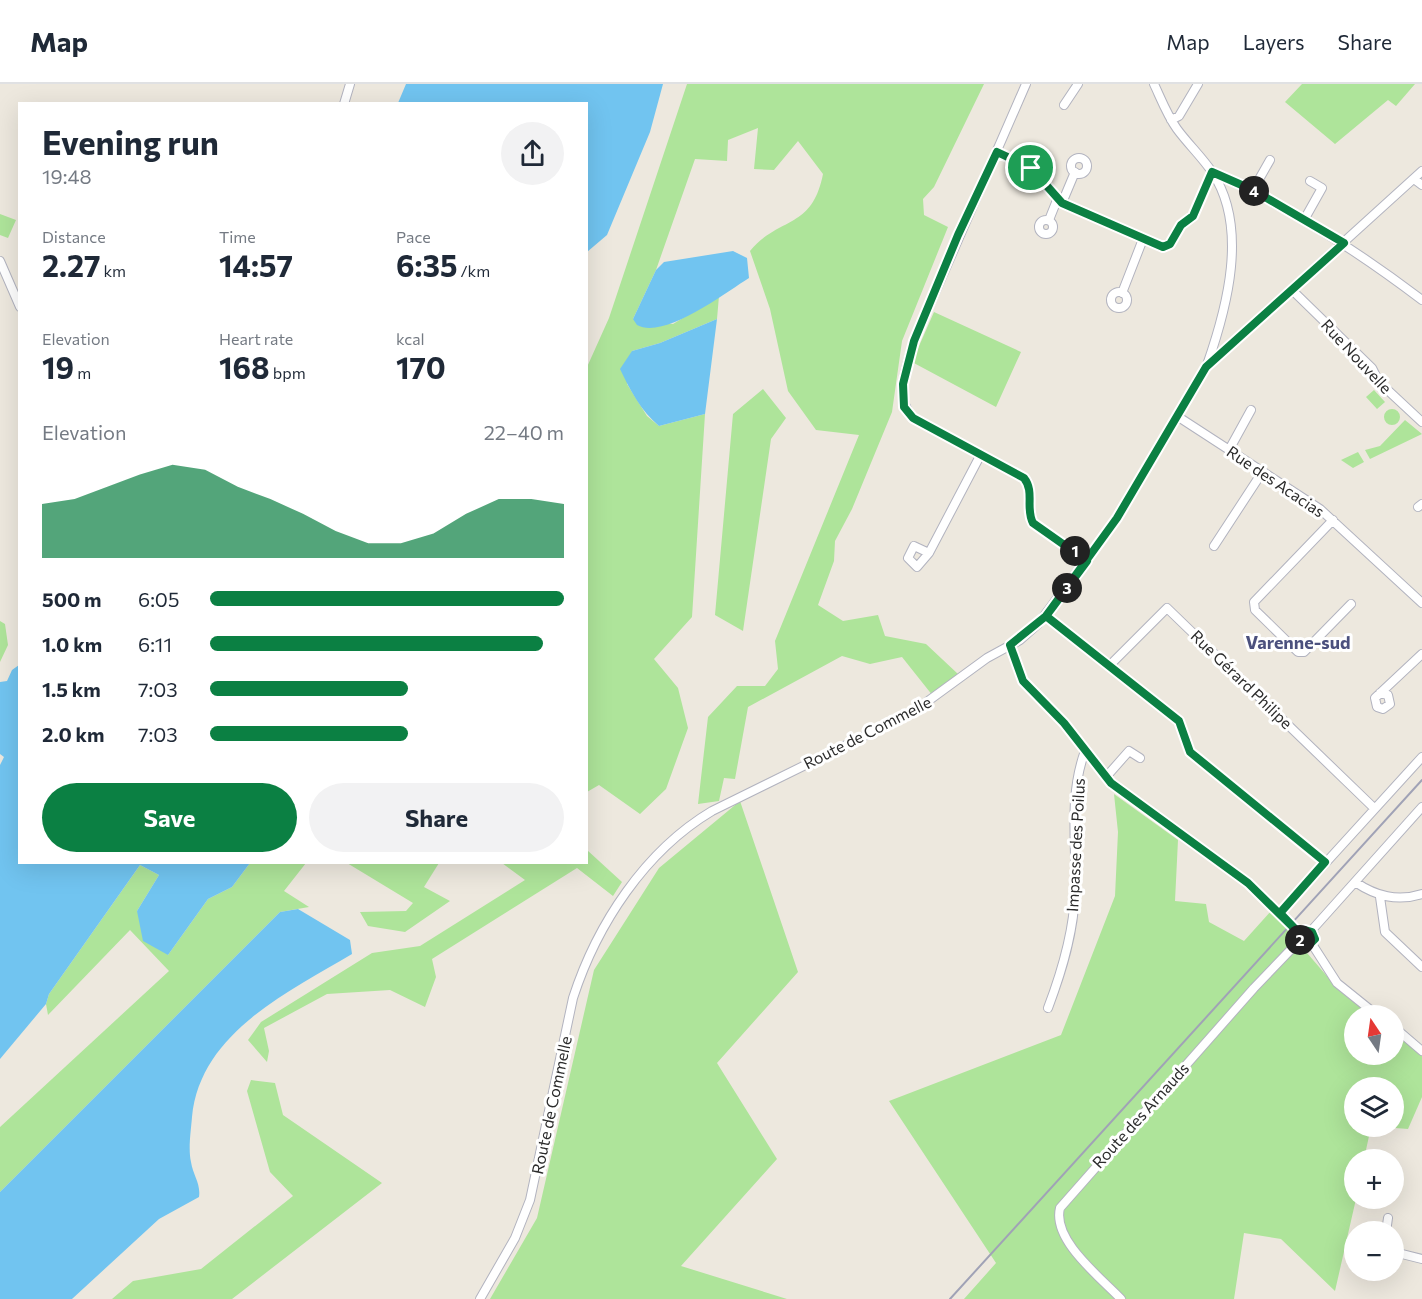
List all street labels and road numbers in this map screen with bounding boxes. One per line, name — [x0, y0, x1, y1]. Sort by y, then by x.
street label: Rue Nouvelle — [1318, 315, 1396, 397]
street label: Rue des Acacias — [1224, 441, 1328, 521]
street label: Rue Gérard Philipe — [1187, 626, 1297, 732]
street label: Route de Commelle — [800, 692, 934, 772]
street label: Impasse des Poilus — [1062, 778, 1088, 912]
street label: Route de Commelle — [527, 1034, 575, 1176]
street label: Route des Arnauds — [1088, 1058, 1192, 1172]

